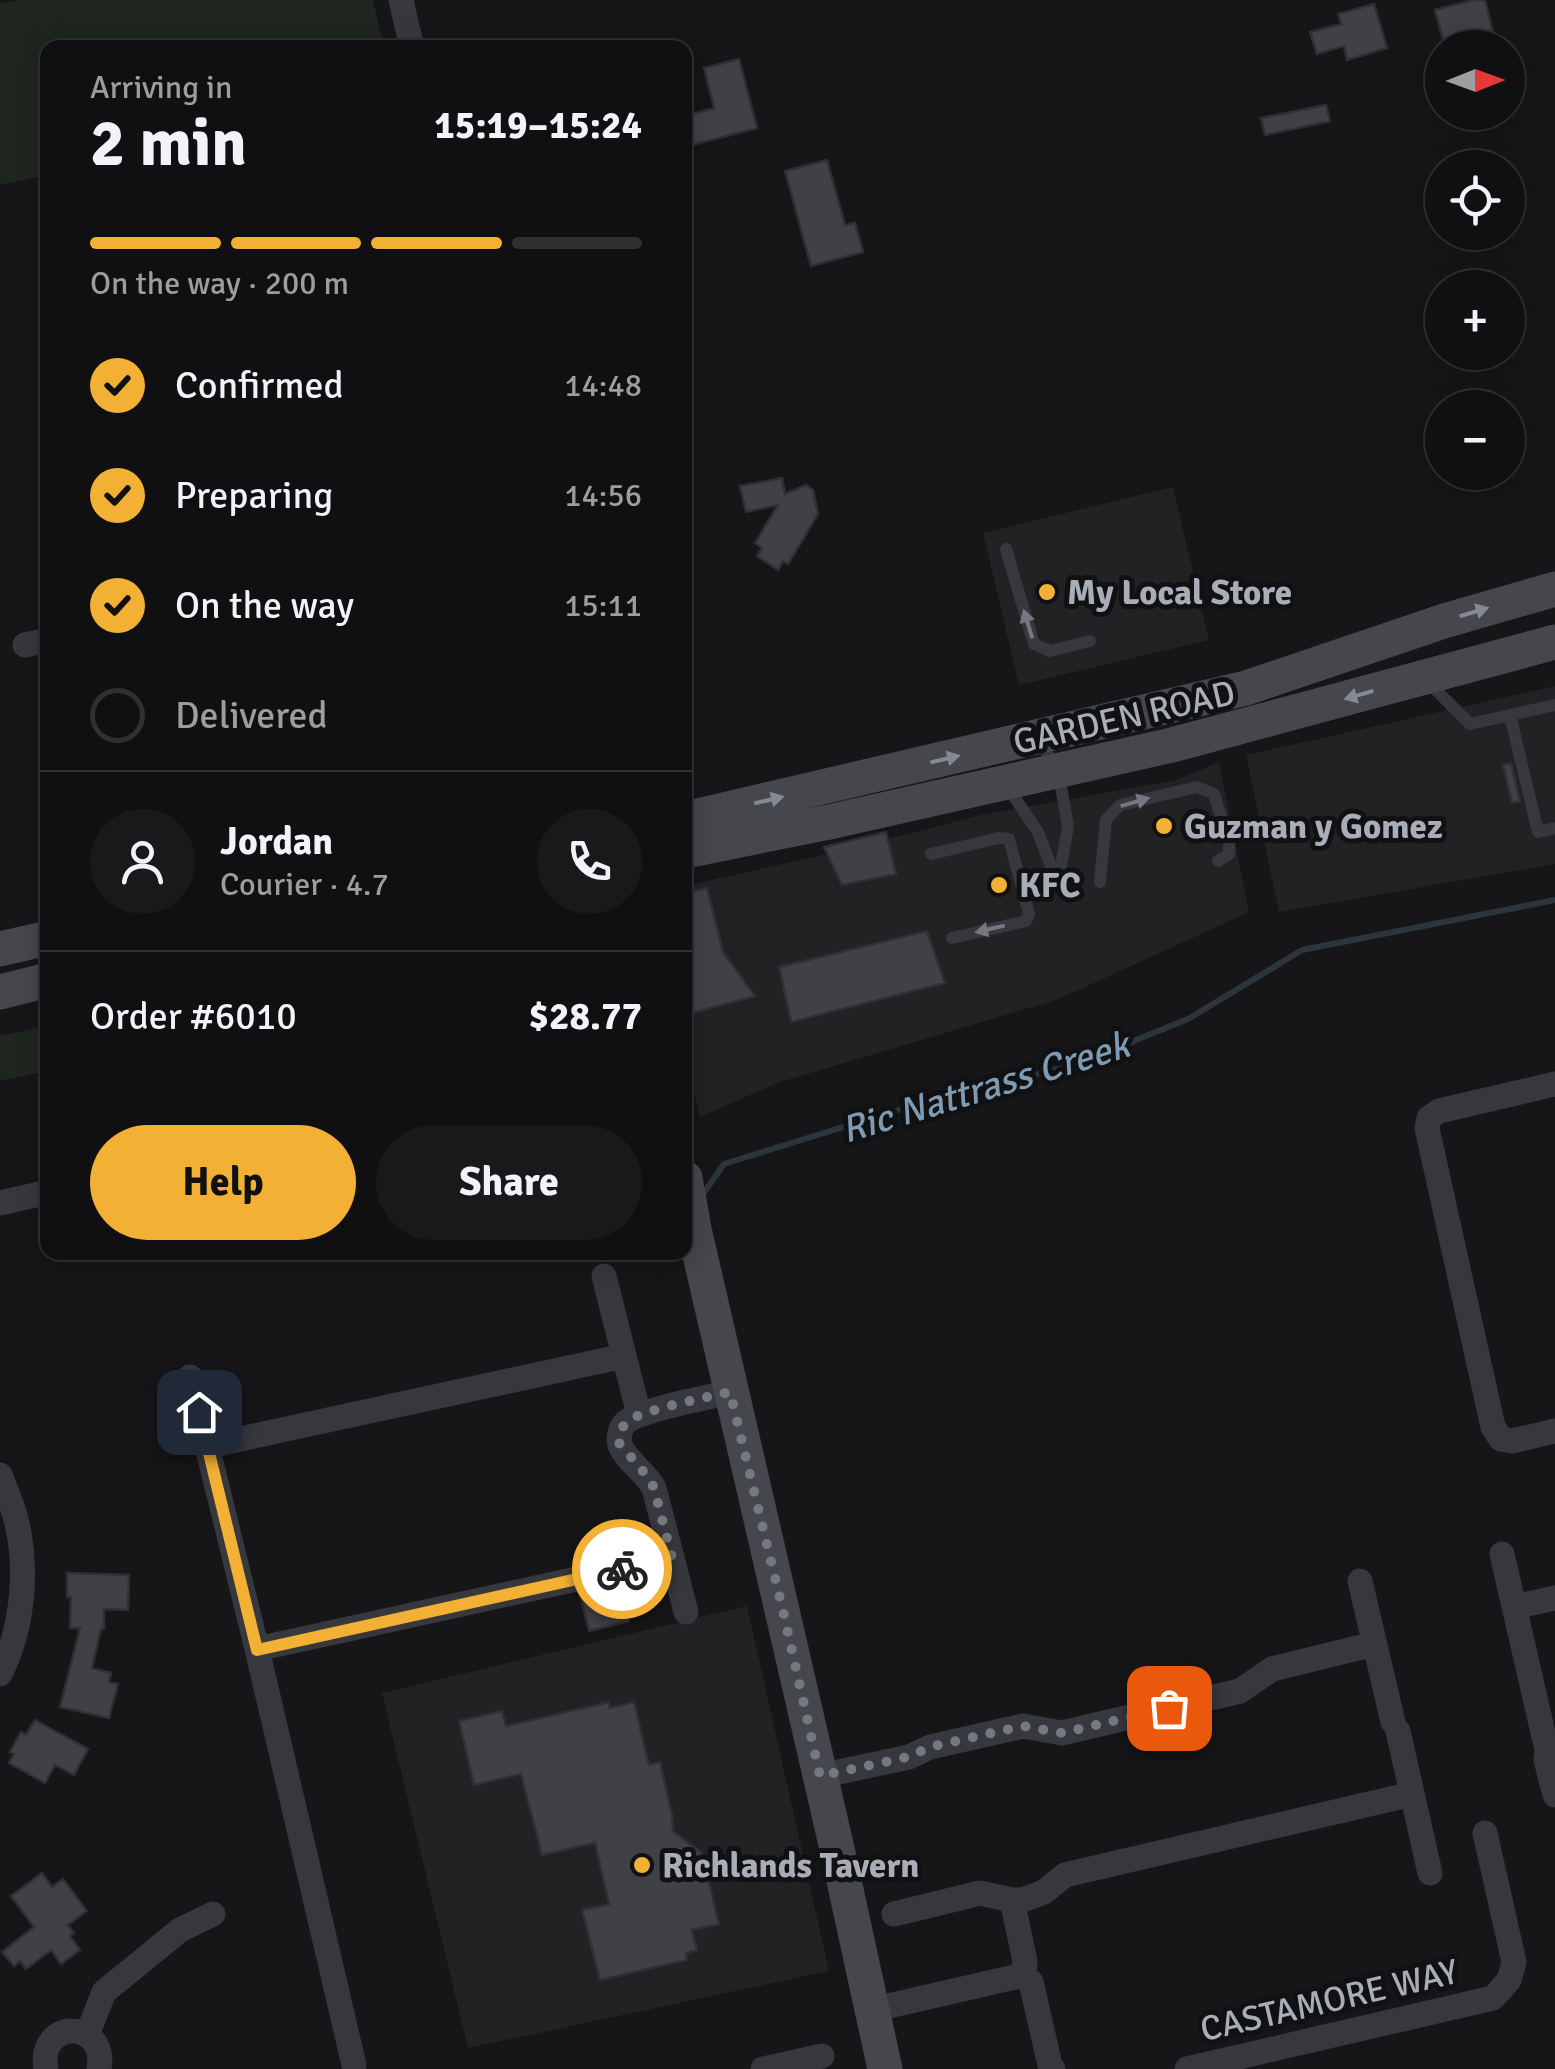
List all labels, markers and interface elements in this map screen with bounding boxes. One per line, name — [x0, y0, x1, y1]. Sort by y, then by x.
north arrow — [1425, 30, 1525, 130]
map controls — [1425, 30, 1525, 490]
text: Arriving in — [90, 68, 232, 107]
text: 15:19–15:24 — [434, 102, 642, 149]
text: 2 min — [90, 104, 247, 184]
button: locate — [1425, 150, 1525, 250]
text: On the way · 200 m — [90, 264, 349, 303]
button: + — [1425, 270, 1525, 370]
icon: check — [90, 358, 145, 413]
text: Confirmed — [175, 362, 344, 409]
text: 14:48 — [564, 366, 642, 405]
button: − — [1425, 390, 1525, 490]
icon: check — [90, 468, 145, 523]
text: Preparing — [175, 472, 333, 519]
text: 14:56 — [564, 476, 642, 515]
place label: My Local Store — [1067, 571, 1292, 614]
icon: check — [90, 578, 145, 633]
marker: My Local Store — [1036, 581, 1058, 603]
text: On the way — [175, 582, 354, 629]
text: 15:11 — [564, 586, 642, 625]
one-way arrow — [1459, 604, 1490, 619]
one-way arrow — [1020, 609, 1035, 639]
street label: GARDEN ROAD — [1009, 671, 1239, 764]
one-way arrow — [1344, 687, 1375, 703]
text: Delivered — [175, 692, 328, 739]
one-way arrow — [930, 751, 961, 766]
one-way arrow — [754, 792, 785, 807]
one-way arrow — [1120, 794, 1151, 810]
place label: Guzman y Gomez — [1184, 805, 1443, 848]
button: person — [90, 809, 195, 914]
button: phone — [537, 809, 642, 914]
marker: Guzman y Gomez — [1153, 815, 1175, 837]
text: Jordan — [220, 818, 333, 865]
place label: KFC — [1019, 864, 1080, 907]
text: Courier · 4.7 — [220, 865, 389, 904]
marker: KFC — [988, 874, 1010, 896]
one-way arrow — [974, 922, 1005, 938]
text: Order #6010 — [90, 993, 297, 1040]
text: $28.77 — [529, 993, 642, 1040]
water label: Ric Nattrass Creek — [835, 1020, 1138, 1154]
button: Help — [90, 1125, 356, 1240]
button: Share — [376, 1125, 642, 1240]
pin — [157, 1370, 242, 1455]
icon: home — [172, 1385, 227, 1440]
courier — [572, 1519, 672, 1619]
icon: bike — [595, 1542, 650, 1597]
pin — [1127, 1666, 1212, 1751]
icon: bag — [1142, 1681, 1197, 1736]
place label: Richlands Tavern — [662, 1844, 919, 1887]
marker: Richlands Tavern — [631, 1854, 653, 1876]
street label: CASTAMORE WAY — [1196, 1950, 1463, 2051]

